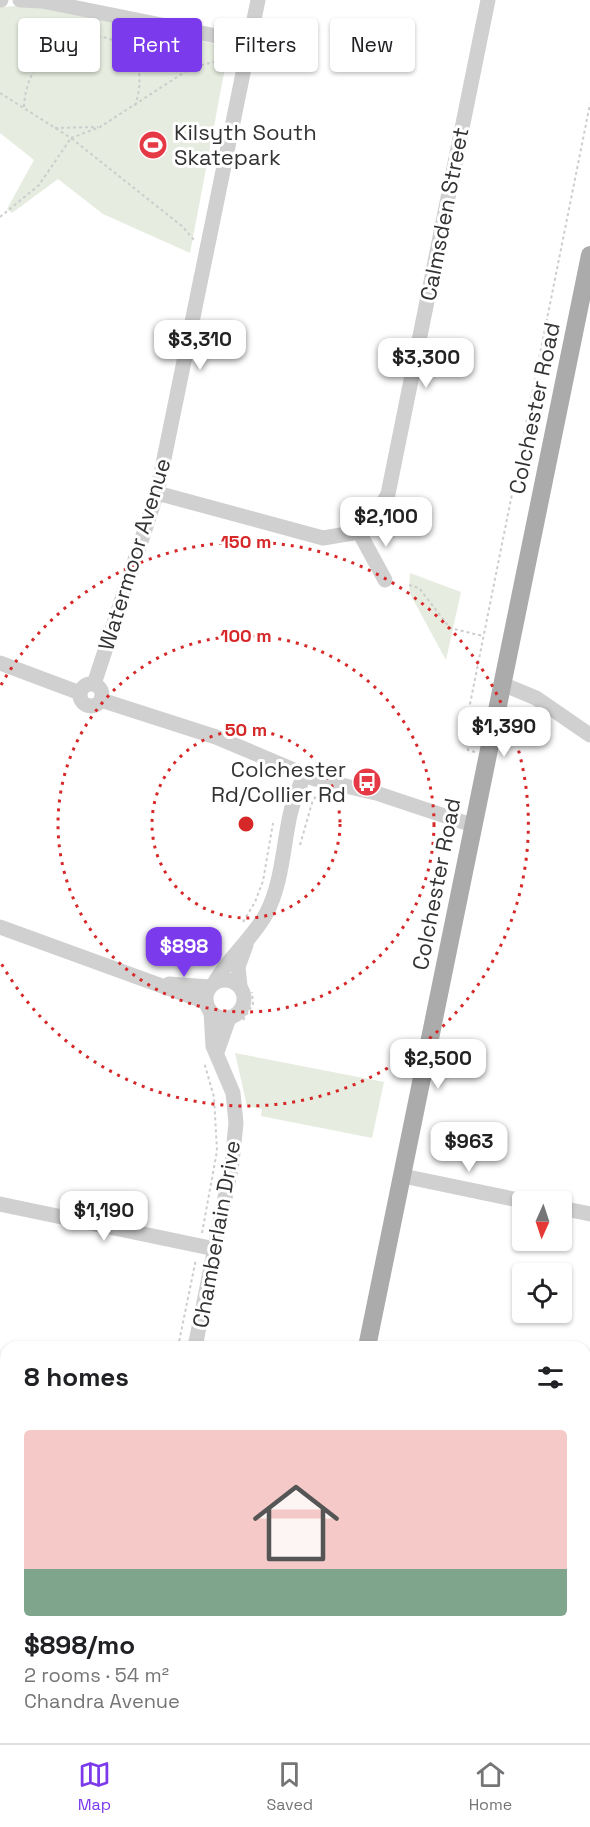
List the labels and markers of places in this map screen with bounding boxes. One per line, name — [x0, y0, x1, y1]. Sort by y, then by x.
place label: Kilsyth South Skatepark — [174, 118, 317, 171]
sports icon: Kilsyth South Skatepark — [137, 129, 169, 161]
pin: $3,310 — [151, 320, 249, 371]
pin: $3,300 — [377, 338, 475, 389]
pin: $2,100 — [337, 497, 435, 548]
pin: $1,390 — [455, 707, 553, 758]
place label: Colchester Rd/Collier Rd — [211, 755, 346, 808]
bus stop icon: Colchester Rd/Collier Rd — [351, 766, 383, 798]
centre of rings — [236, 814, 256, 834]
pin: $898 — [148, 927, 220, 978]
pin: $2,500 — [389, 1039, 487, 1090]
pin: $963 — [433, 1122, 505, 1173]
pin: $1,190 — [55, 1191, 153, 1242]

